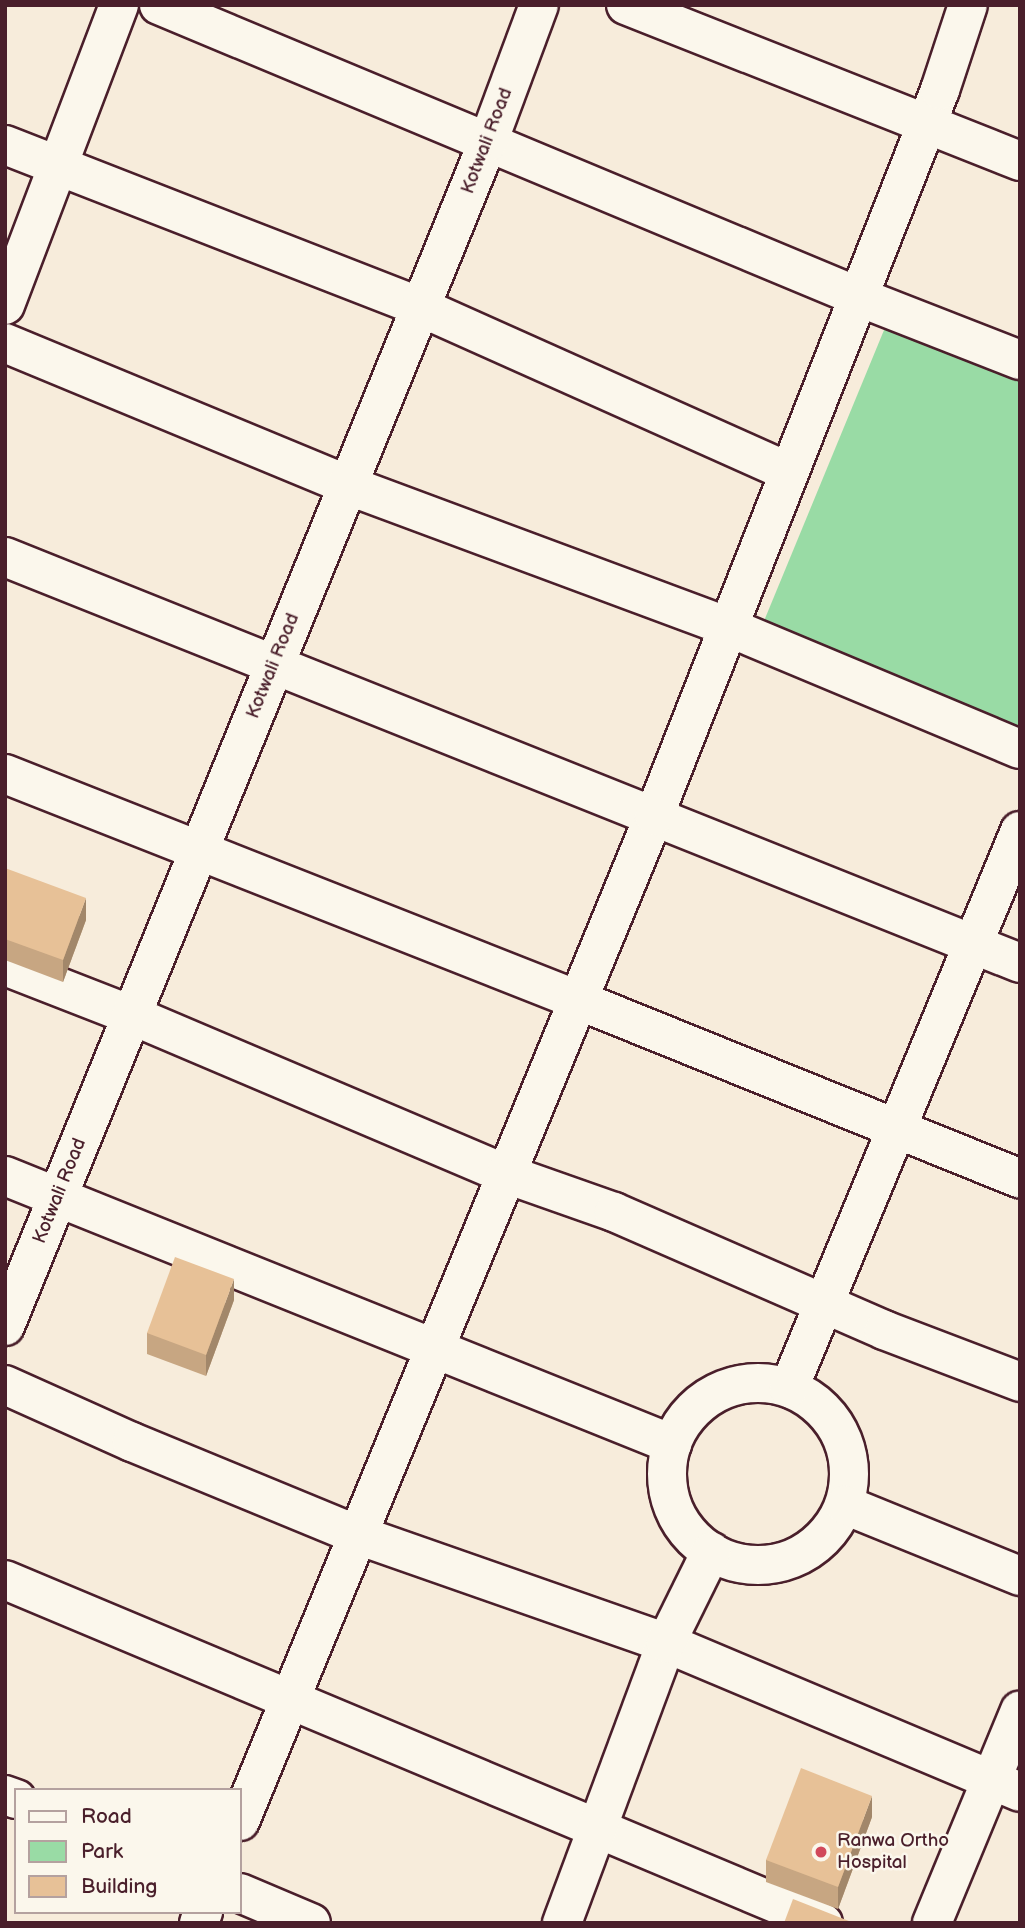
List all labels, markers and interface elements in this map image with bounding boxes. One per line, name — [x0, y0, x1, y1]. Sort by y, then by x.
street label: Kotwali Road — [456, 85, 518, 197]
street label: Kotwali Road — [242, 610, 304, 722]
street label: Kotwali Road — [29, 1135, 91, 1247]
legend — [14, 1788, 242, 1914]
text: Road — [81, 1804, 132, 1829]
place label: Ranwa Ortho Hospital — [837, 1830, 949, 1874]
text: Park — [81, 1839, 123, 1864]
marker: Ranwa Ortho Hospital — [811, 1842, 831, 1862]
text: Building — [81, 1874, 157, 1899]

